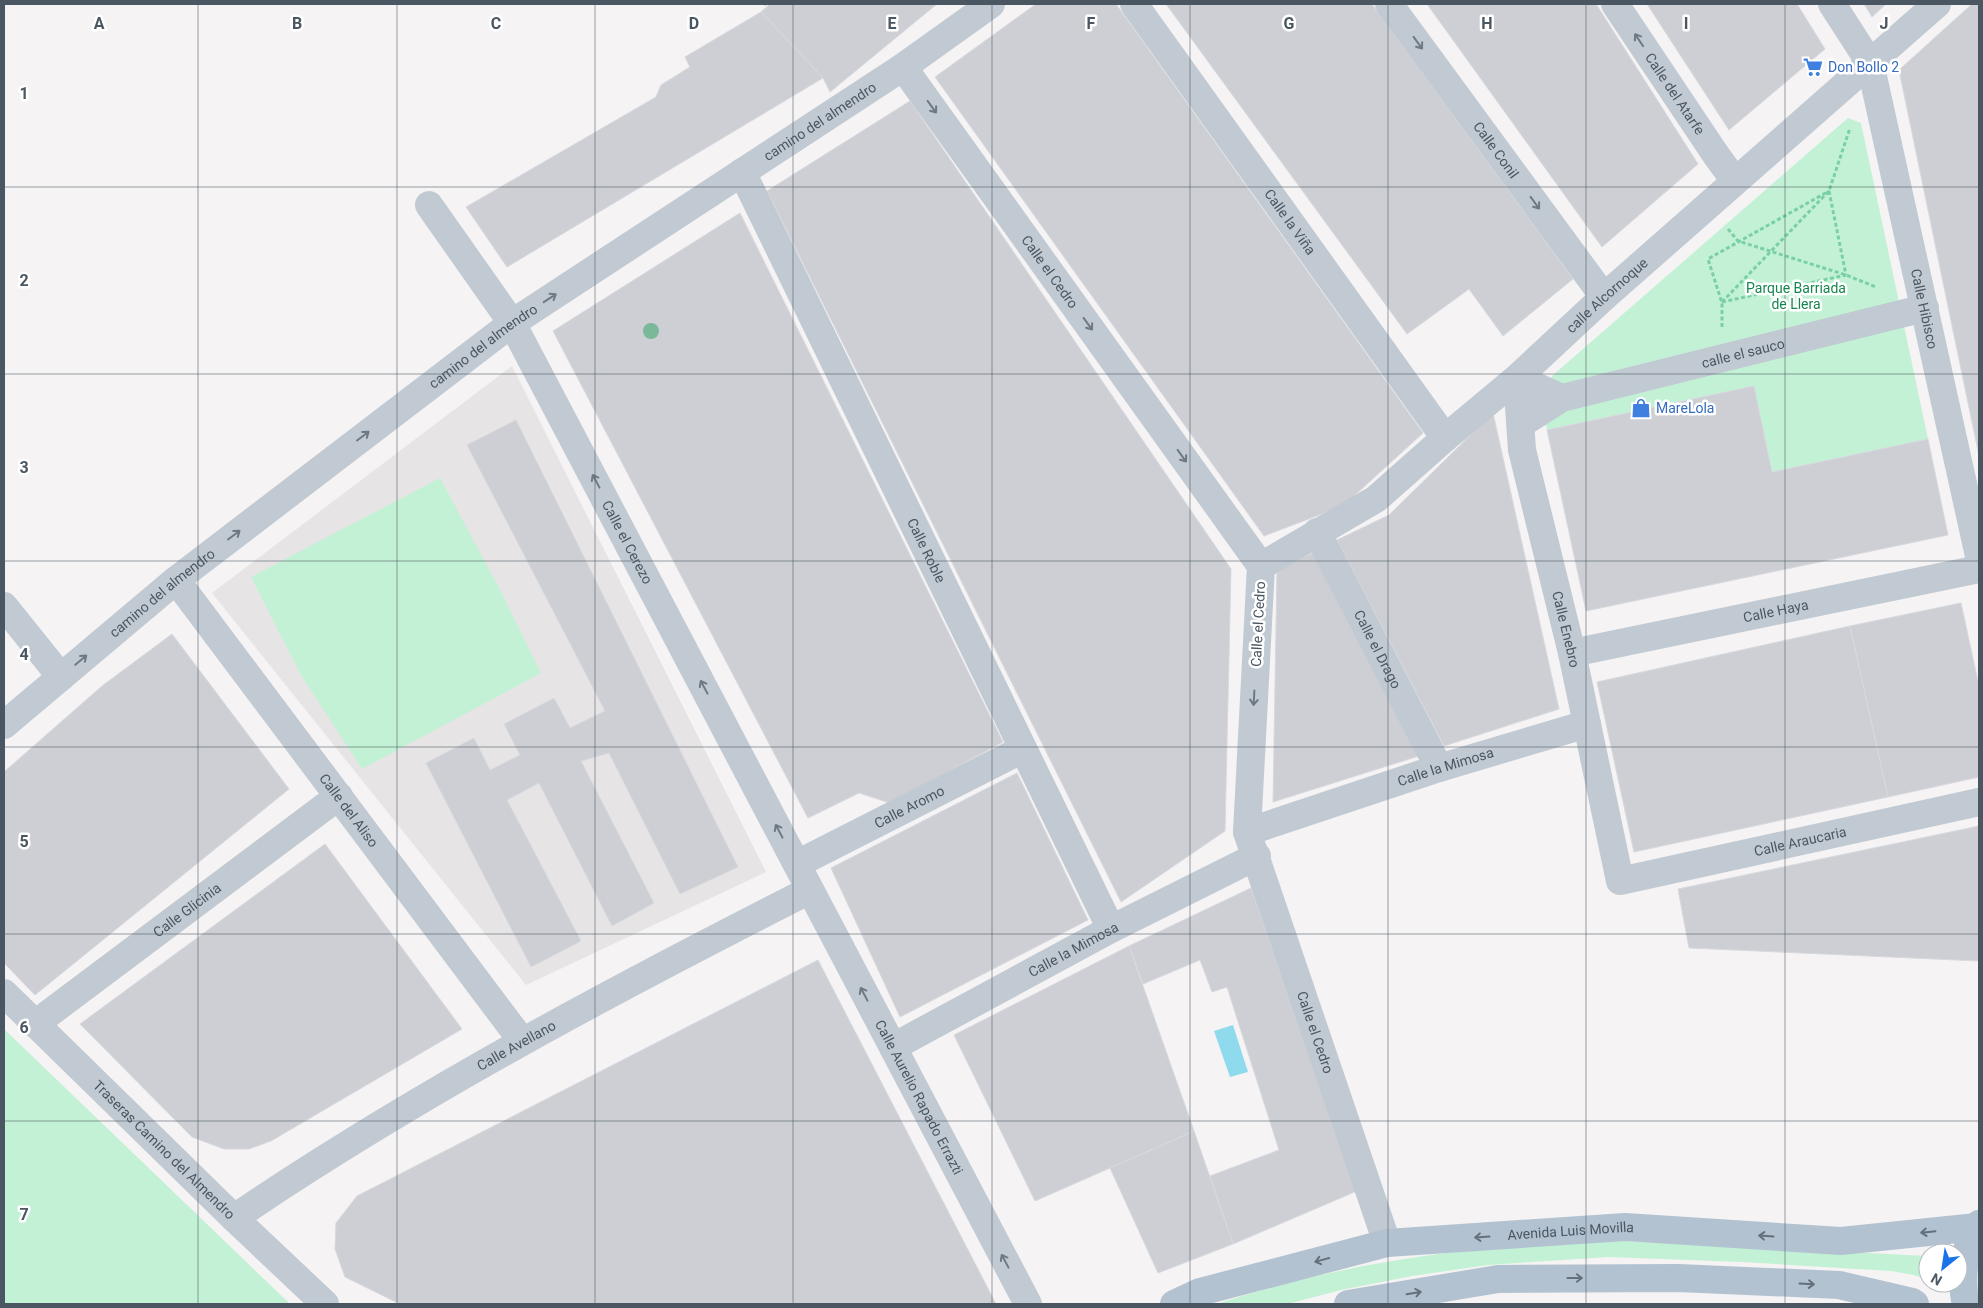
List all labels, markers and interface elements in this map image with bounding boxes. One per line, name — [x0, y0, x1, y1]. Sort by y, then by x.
text: A — [94, 14, 105, 33]
text: B — [292, 14, 302, 33]
text: C — [491, 14, 501, 33]
text: D — [689, 14, 699, 33]
text: E — [888, 14, 897, 33]
text: F — [1087, 14, 1096, 33]
text: G — [1284, 14, 1295, 33]
text: H — [1481, 14, 1493, 33]
text: I — [1684, 14, 1688, 33]
text: J — [1880, 14, 1888, 33]
one-way arrow — [1634, 33, 1644, 47]
one-way arrow — [1413, 36, 1423, 50]
street label: Calle del Atarfe — [1642, 50, 1708, 138]
supermarket icon: Don Bollo 2 — [1802, 56, 1824, 78]
place label: Don Bollo 2 — [1828, 59, 1899, 75]
street label: camino del almendro — [761, 79, 879, 164]
text: 1 — [19, 84, 29, 103]
one-way arrow — [927, 99, 937, 113]
street label: Calle Conil — [1470, 119, 1522, 181]
street label: Calle la Viña — [1261, 186, 1319, 258]
one-way arrow — [1529, 196, 1540, 209]
street label: Calle el Cedro — [1018, 232, 1081, 311]
street label: calle Alcornoque — [1563, 254, 1651, 336]
street label: Calle Hibisco — [1908, 267, 1941, 351]
text: 2 — [19, 271, 29, 290]
park label: Parque Barriada de Llera — [1746, 280, 1846, 312]
one-way arrow — [542, 293, 556, 303]
street label: camino del almendro — [426, 301, 540, 392]
one-way arrow — [1083, 317, 1093, 331]
street label: calle el sauco — [1700, 335, 1786, 371]
shop icon: MareLola — [1630, 397, 1652, 419]
place label: MareLola — [1656, 400, 1714, 416]
one-way arrow — [356, 431, 369, 442]
one-way arrow — [1177, 449, 1187, 463]
text: 3 — [19, 458, 29, 477]
one-way arrow — [591, 474, 600, 489]
street label: Calle el Cerezo — [599, 498, 656, 587]
street label: Calle Roble — [904, 516, 949, 585]
one-way arrow — [227, 530, 241, 540]
street label: camino del almendro — [106, 545, 218, 641]
street label: Calle el Cedro — [1248, 581, 1268, 667]
street label: Calle Enebro — [1549, 589, 1583, 669]
street label: Calle Haya — [1742, 596, 1810, 625]
street label: Calle el Drago — [1351, 607, 1404, 691]
text: 4 — [19, 645, 29, 664]
one-way arrow — [74, 654, 87, 665]
one-way arrow — [699, 680, 708, 695]
one-way arrow — [1249, 690, 1259, 706]
street label: Calle la Mimosa — [1395, 744, 1495, 789]
street label: Calle del Aliso — [316, 770, 382, 850]
street label: Calle Aromo — [872, 782, 947, 831]
street label: Calle Araucaria — [1752, 823, 1848, 859]
one-way arrow — [774, 824, 783, 839]
text: 5 — [19, 832, 29, 851]
street label: Calle Glicinia — [150, 879, 224, 941]
street label: Calle la Mimosa — [1026, 919, 1121, 980]
one-way arrow — [859, 986, 869, 1001]
street label: Calle el Cedro — [1294, 989, 1337, 1075]
street label: Calle Avellano — [474, 1017, 558, 1074]
street label: Calle Aurelio Rapado Errazti — [872, 1017, 966, 1177]
text: 6 — [19, 1018, 29, 1037]
street label: Traseras Camino del Almendro — [90, 1077, 238, 1222]
text: 7 — [19, 1205, 29, 1224]
street label: Avenida Luis Movilla — [1507, 1219, 1634, 1243]
one-way arrow — [1920, 1227, 1936, 1237]
one-way arrow — [1758, 1232, 1774, 1241]
one-way arrow — [1474, 1233, 1490, 1242]
north arrow — [1918, 1243, 1968, 1293]
one-way arrow — [1000, 1254, 1010, 1269]
one-way arrow — [1314, 1256, 1330, 1266]
text: N — [1928, 1270, 1945, 1289]
one-way arrow — [1566, 1273, 1583, 1283]
one-way arrow — [1799, 1279, 1815, 1288]
one-way arrow — [1405, 1288, 1421, 1298]

